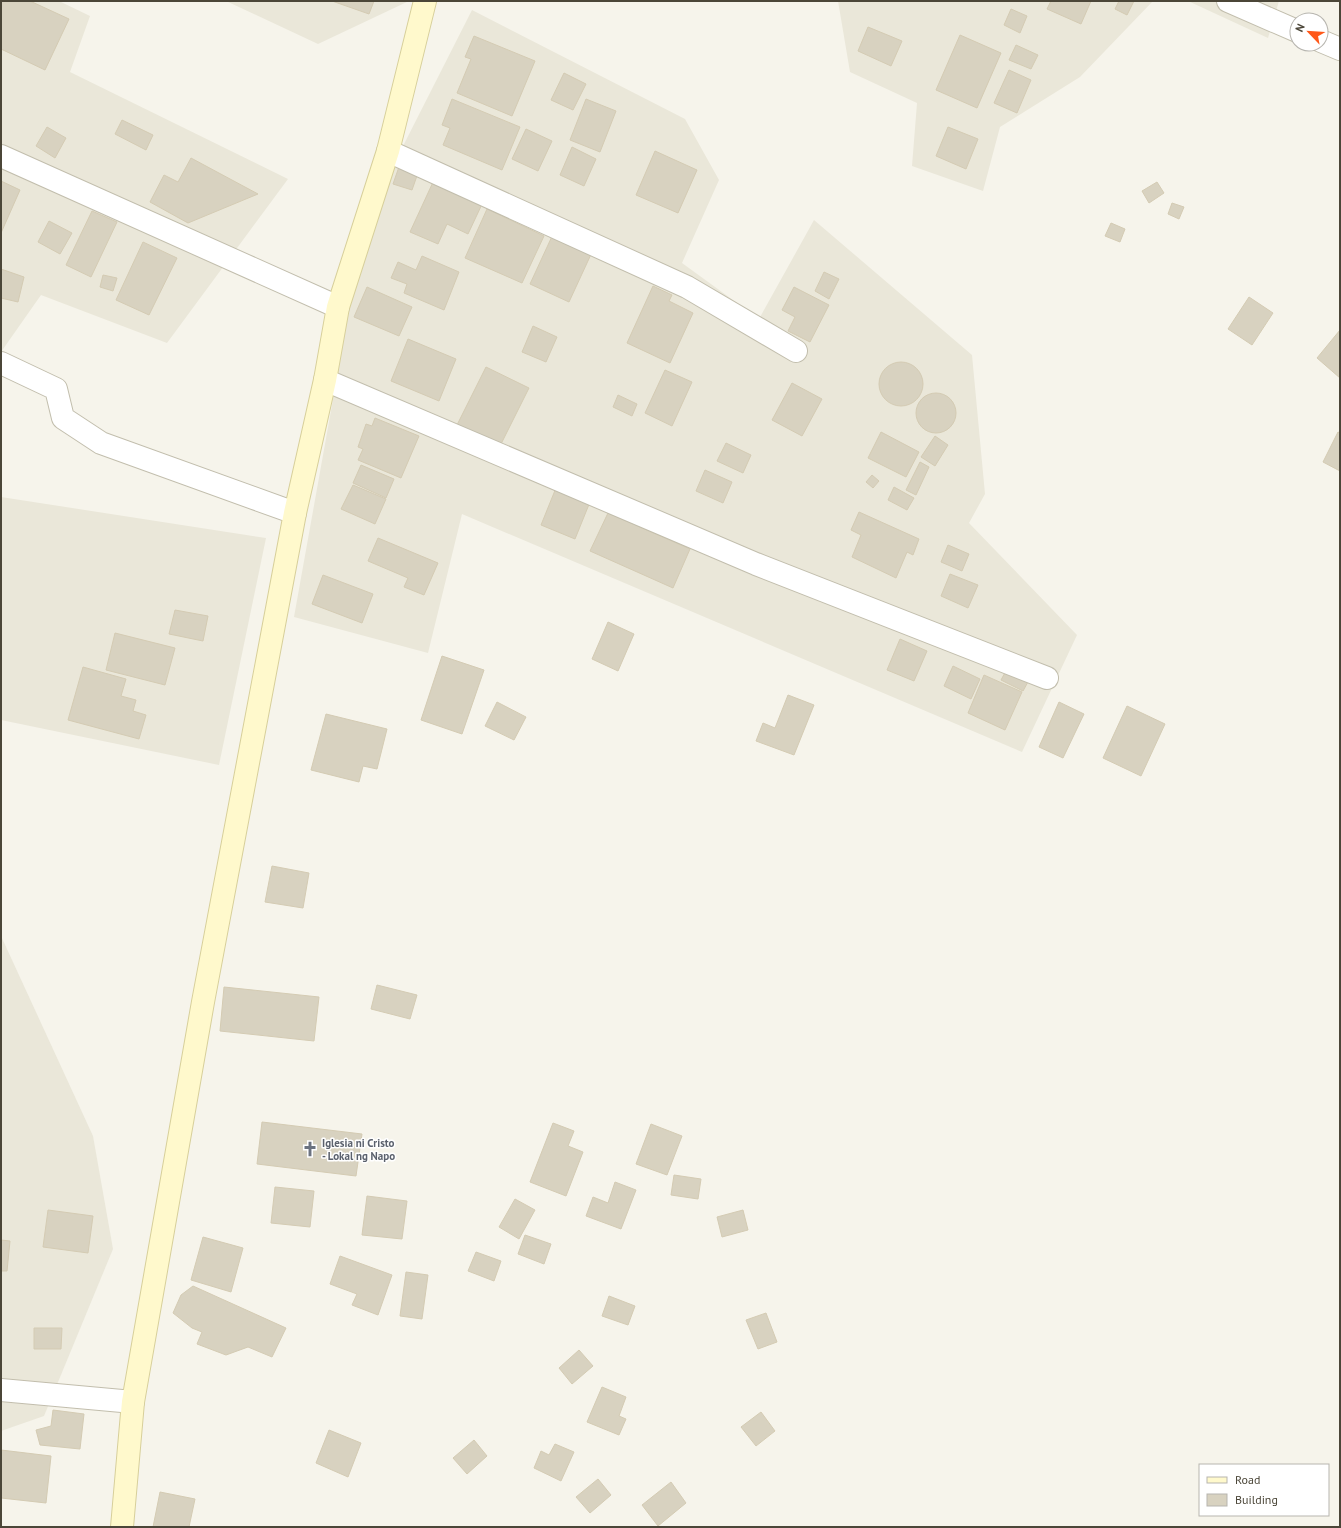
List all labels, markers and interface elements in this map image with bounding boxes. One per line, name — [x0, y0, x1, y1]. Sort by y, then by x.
north arrow — [1289, 12, 1329, 52]
text: N — [1292, 22, 1308, 34]
place label: Iglesia ni Cristo - Lokal ng Napo — [322, 1136, 395, 1163]
church icon: Iglesia ni Cristo - Lokal ng Napo — [301, 1140, 319, 1158]
legend — [1199, 1464, 1329, 1516]
text: Road — [1235, 1472, 1260, 1487]
text: Building — [1235, 1492, 1278, 1507]

